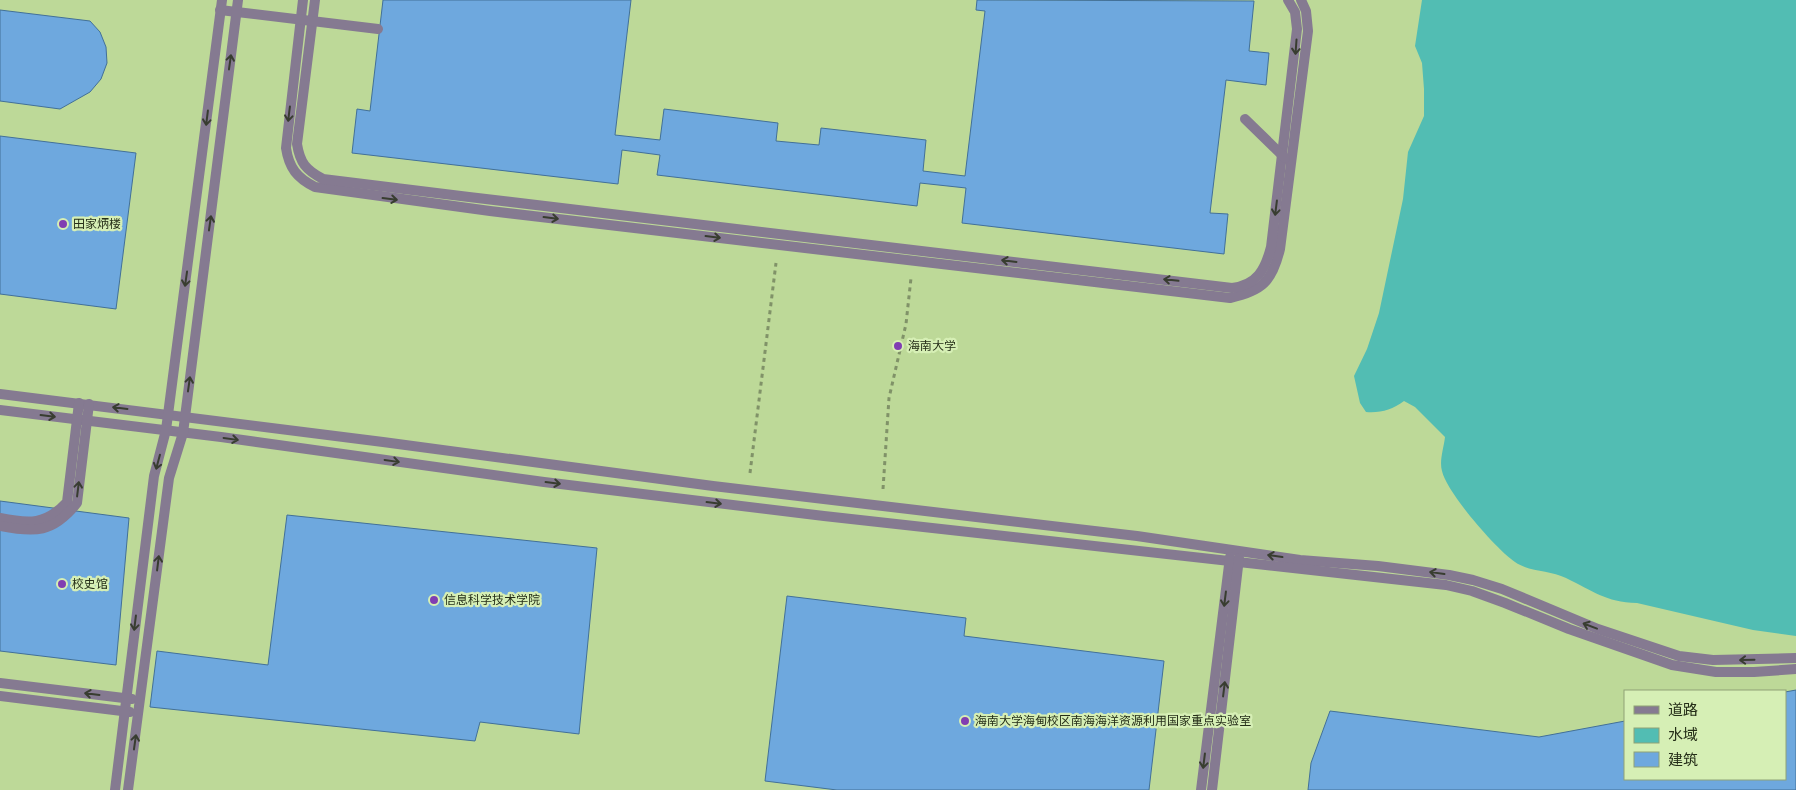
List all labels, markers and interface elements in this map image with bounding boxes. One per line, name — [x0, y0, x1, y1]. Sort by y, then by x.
one-way arrow — [1291, 38, 1301, 54]
one-way arrow — [225, 54, 235, 70]
one-way arrow — [284, 105, 294, 121]
one-way arrow — [202, 110, 212, 126]
one-way arrow — [381, 194, 397, 204]
one-way arrow — [1271, 200, 1281, 216]
one-way arrow — [543, 213, 559, 223]
one-way arrow — [206, 215, 216, 231]
place label: 田家炳楼 — [73, 216, 121, 231]
marker: 田家炳楼 — [57, 218, 69, 230]
one-way arrow — [704, 232, 720, 242]
one-way arrow — [1002, 256, 1018, 266]
one-way arrow — [181, 271, 191, 287]
one-way arrow — [1163, 275, 1179, 285]
place label: 海南大学 — [908, 338, 956, 353]
marker: 海南大学 — [892, 340, 904, 352]
one-way arrow — [184, 377, 194, 393]
one-way arrow — [112, 403, 128, 413]
one-way arrow — [40, 411, 56, 421]
one-way arrow — [223, 434, 239, 444]
one-way arrow — [152, 454, 162, 470]
one-way arrow — [384, 456, 400, 466]
one-way arrow — [545, 478, 561, 488]
one-way arrow — [73, 481, 83, 497]
one-way arrow — [706, 498, 722, 508]
one-way arrow — [1268, 551, 1284, 561]
one-way arrow — [153, 555, 163, 571]
one-way arrow — [1429, 568, 1445, 578]
place label: 校史馆 — [72, 576, 108, 591]
marker: 校史馆 — [56, 578, 68, 590]
one-way arrow — [1220, 591, 1230, 607]
place label: 信息科学技术学院 — [444, 592, 540, 607]
marker: 信息科学技术学院 — [428, 594, 440, 606]
one-way arrow — [130, 615, 140, 631]
one-way arrow — [1583, 620, 1598, 630]
one-way arrow — [1740, 655, 1756, 665]
one-way arrow — [1219, 682, 1229, 698]
one-way arrow — [84, 689, 100, 699]
legend — [1624, 690, 1786, 780]
text: 道路 — [1668, 700, 1698, 719]
place label: 海南大学海甸校区南海海洋资源利用国家重点实验室 — [975, 713, 1251, 728]
marker: 海南大学海甸校区南海海洋资源利用国家重点实验室 — [959, 715, 971, 727]
text: 水域 — [1668, 725, 1698, 744]
one-way arrow — [130, 734, 140, 750]
text: 建筑 — [1668, 750, 1698, 769]
one-way arrow — [1199, 752, 1209, 768]

